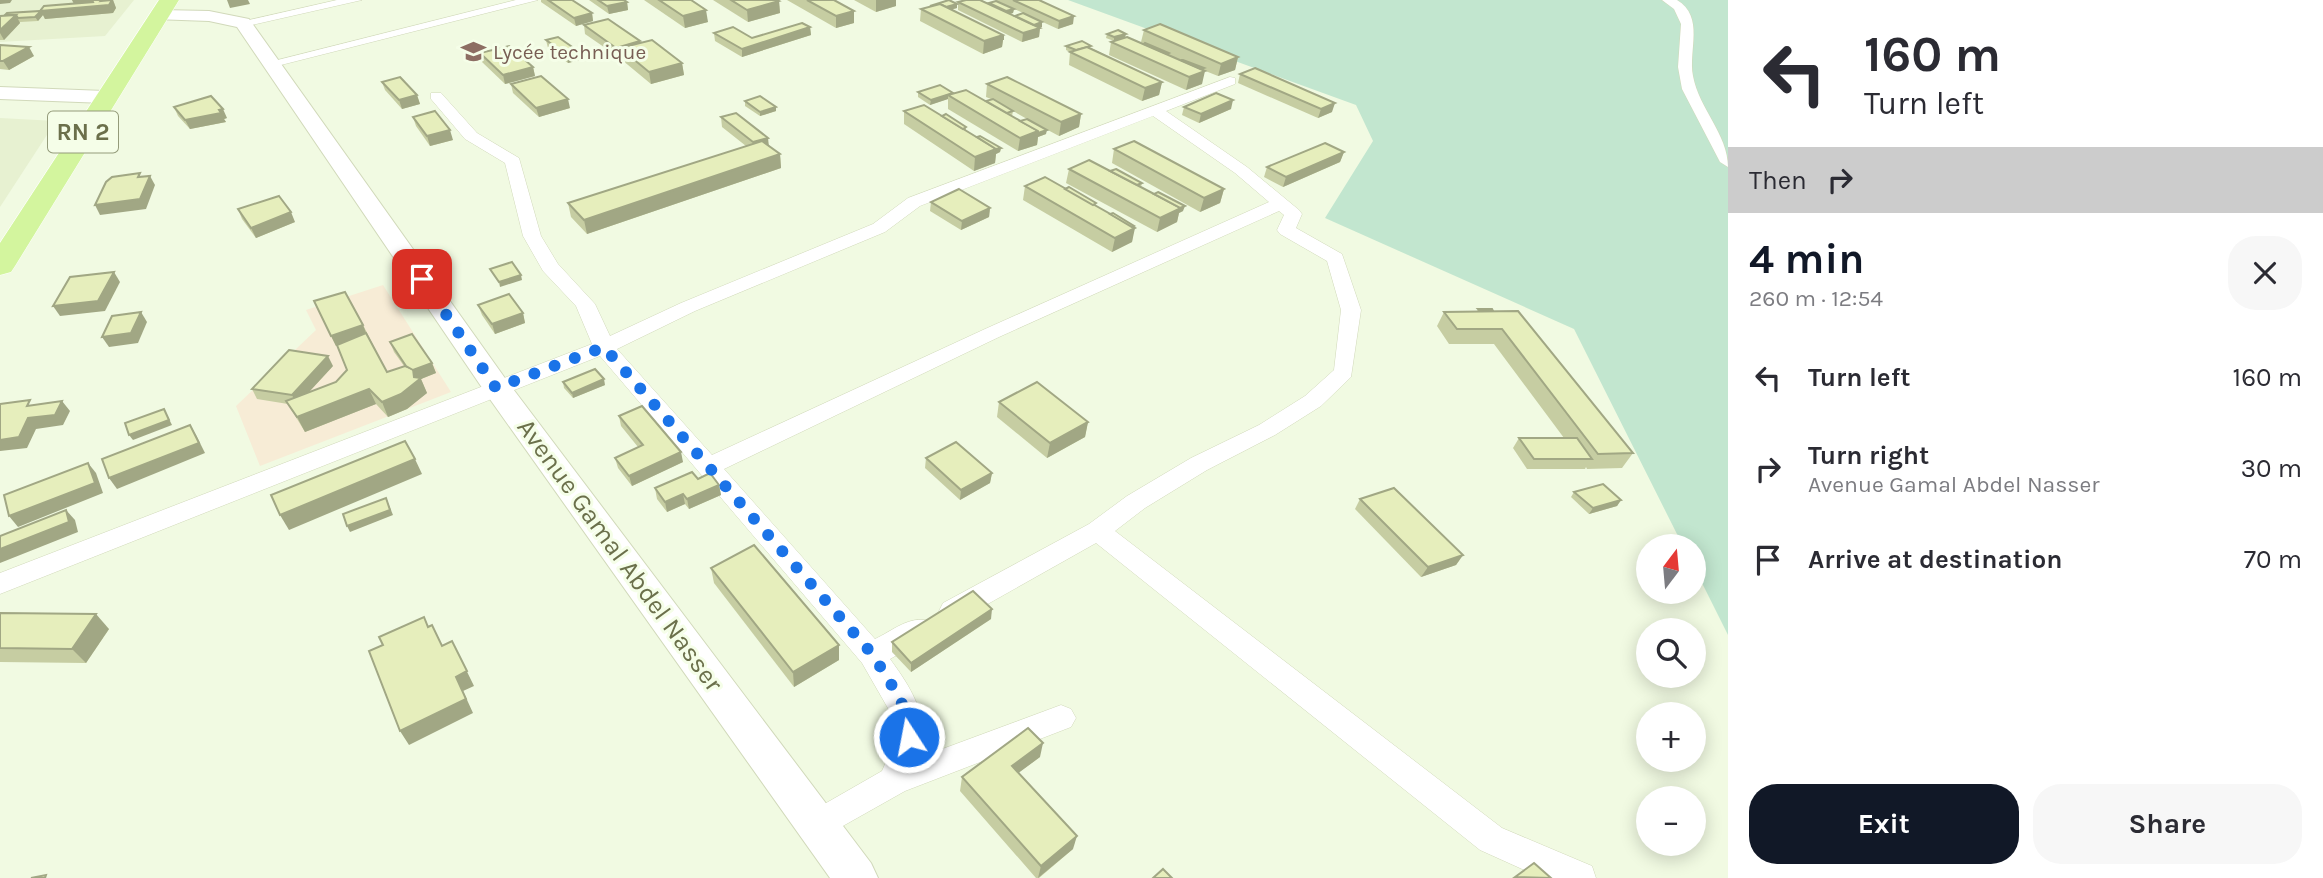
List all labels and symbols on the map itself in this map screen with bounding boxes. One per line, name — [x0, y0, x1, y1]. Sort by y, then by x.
school or university icon: Lycée technique — [459, 38, 487, 66]
place label: Lycée technique — [493, 40, 646, 64]
road number: RN 2 — [48, 112, 118, 152]
pin — [392, 249, 452, 309]
street label: Avenue Gamal Abdel Nasser — [511, 413, 730, 698]
north arrow — [1636, 534, 1706, 604]
position arrow — [872, 700, 946, 774]

